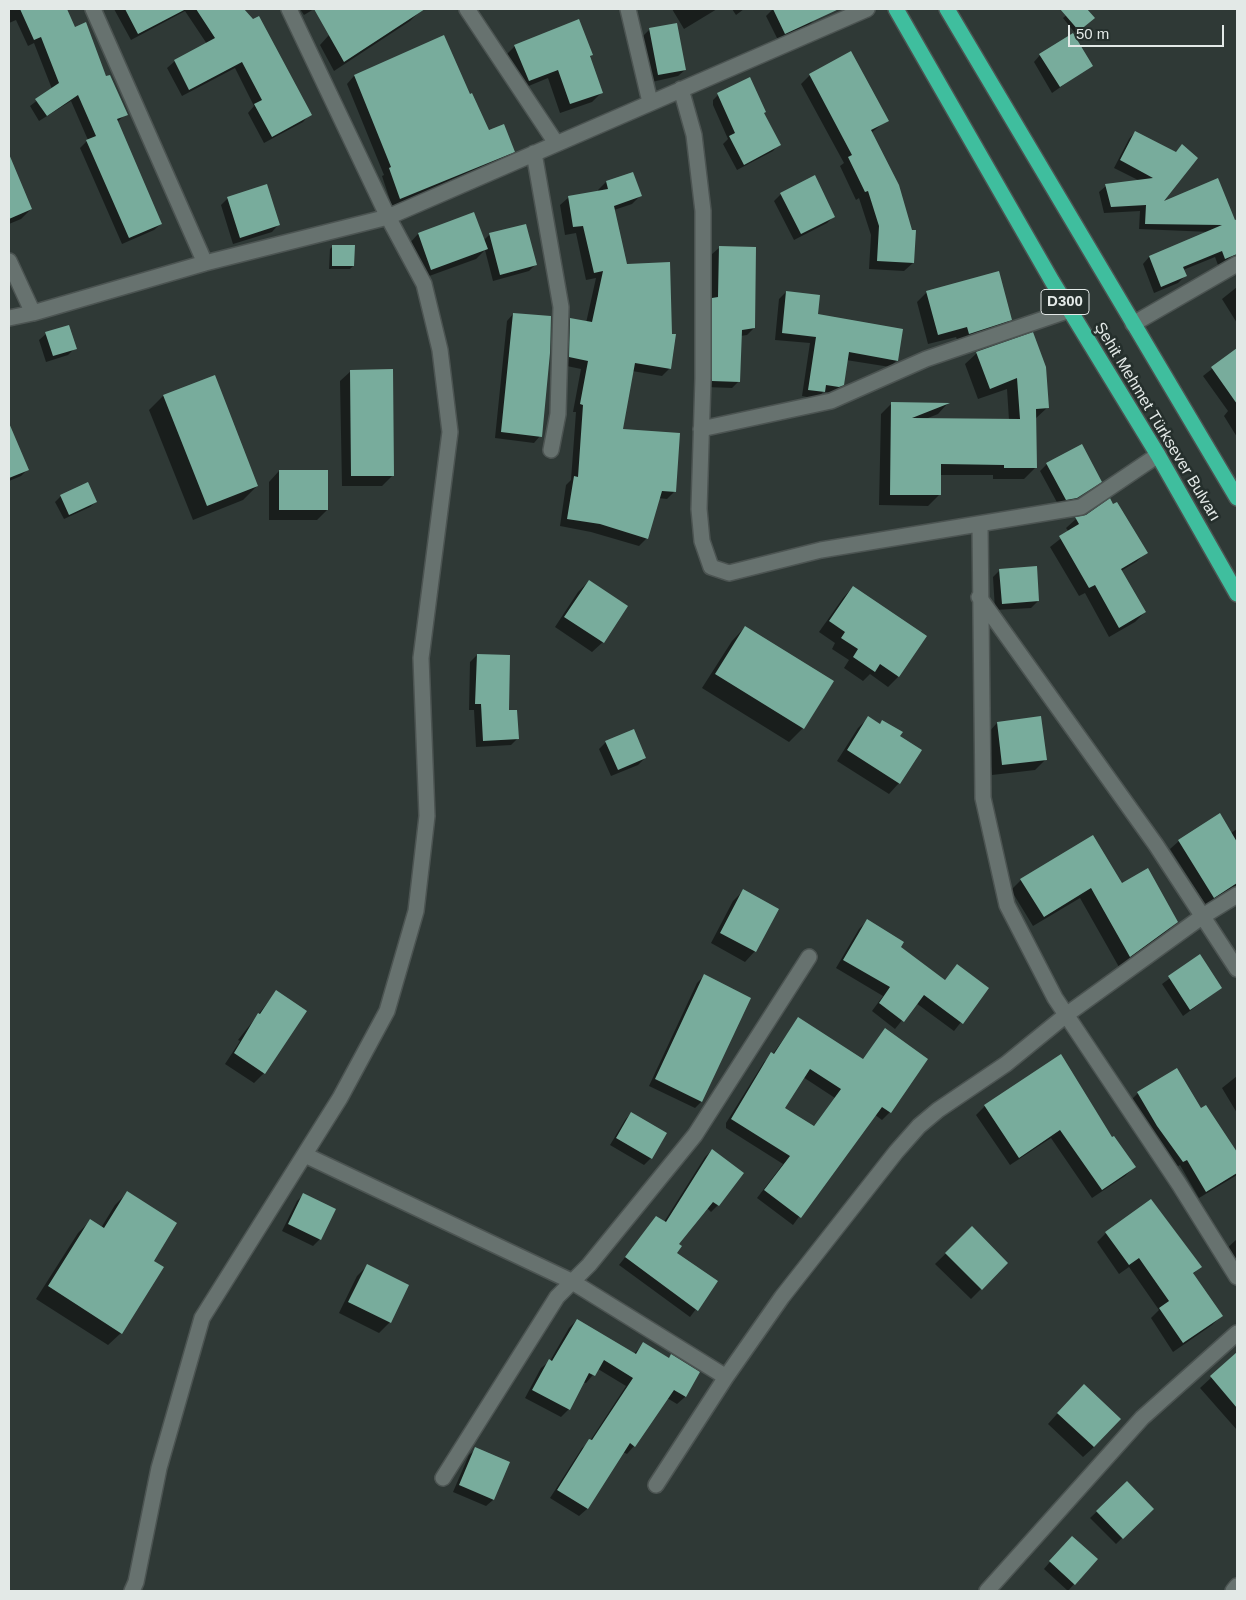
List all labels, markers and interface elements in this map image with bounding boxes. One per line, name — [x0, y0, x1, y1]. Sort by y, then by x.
scale bar — [1071, 15, 1227, 47]
text: 50 m — [1076, 25, 1109, 42]
road number: D300 — [1041, 290, 1089, 314]
street label: Şehit Mehmet Türksever Bulvarı — [1090, 319, 1224, 525]

